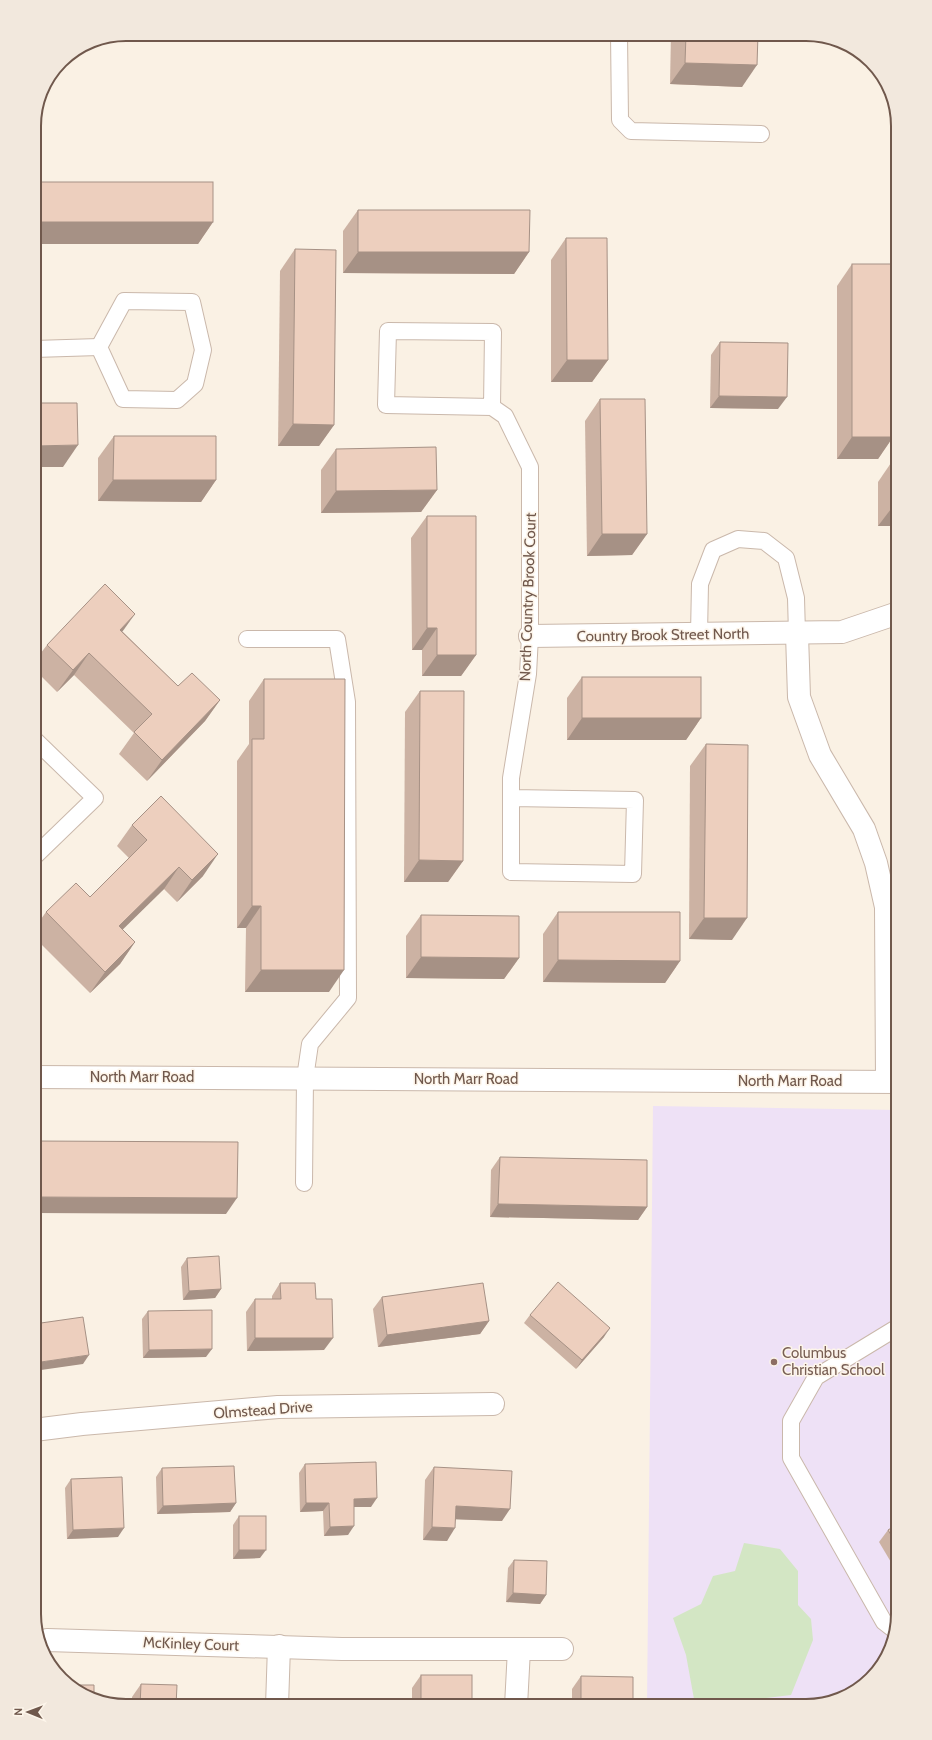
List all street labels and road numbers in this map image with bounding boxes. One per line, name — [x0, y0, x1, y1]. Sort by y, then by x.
street label: North Country Brook Court — [516, 512, 540, 682]
street label: Country Brook Street North — [577, 624, 749, 646]
street label: North Marr Road — [90, 1068, 194, 1086]
street label: North Marr Road — [414, 1070, 518, 1088]
street label: North Marr Road — [738, 1072, 842, 1090]
street label: Olmstead Drive — [213, 1398, 314, 1422]
street label: McKinley Court — [143, 1633, 239, 1655]

